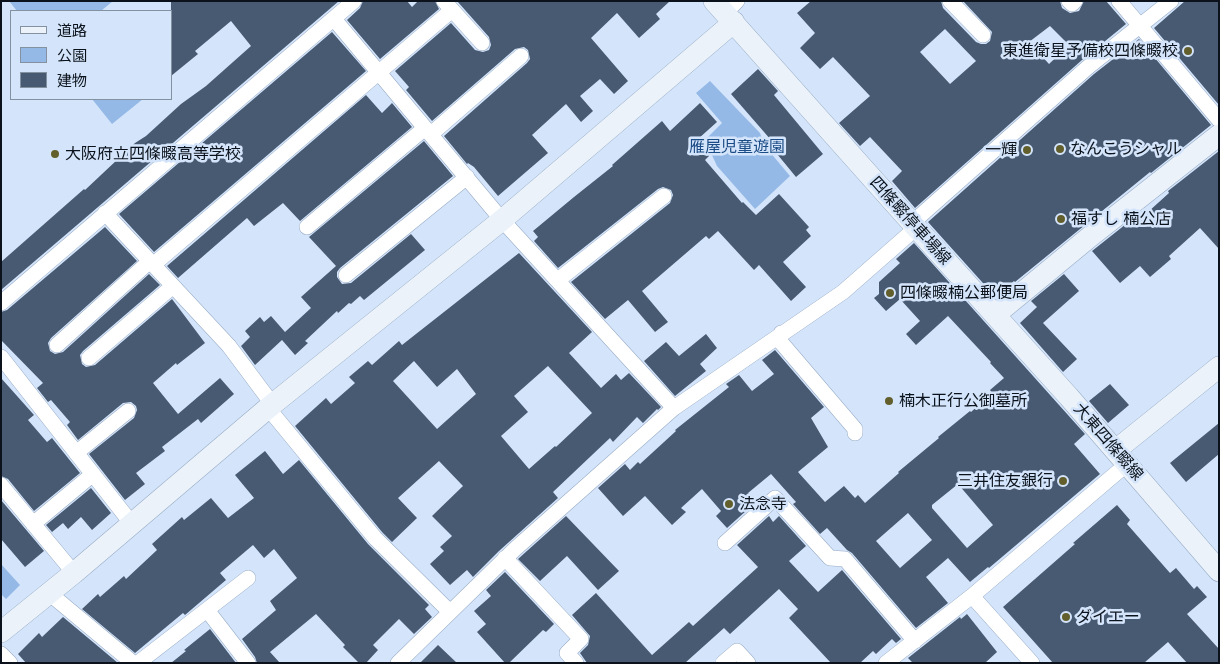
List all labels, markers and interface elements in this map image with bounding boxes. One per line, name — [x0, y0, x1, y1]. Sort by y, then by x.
legend — [10, 10, 172, 100]
text: 道路 — [57, 20, 87, 40]
place label: 東進衛星予備校四條畷校 — [1002, 41, 1178, 61]
text: 公園 — [57, 45, 87, 65]
marker: 東進衛星予備校四條畷校 — [1182, 45, 1194, 57]
text: 建物 — [57, 70, 87, 90]
park label: 雁屋児童遊園 — [689, 137, 785, 157]
place label: なんこうシャル — [1070, 139, 1182, 159]
place label: 一輝 — [985, 140, 1017, 160]
marker: なんこうシャル — [1054, 143, 1066, 155]
place label: 大阪府立四條畷高等学校 — [65, 144, 241, 164]
marker: 一輝 — [1021, 144, 1033, 156]
marker: 大阪府立四條畷高等学校 — [49, 148, 61, 160]
street label: 四條畷停車場線 — [865, 173, 955, 269]
place label: 福すし 楠公店 — [1071, 209, 1171, 229]
marker: 福すし 楠公店 — [1055, 213, 1067, 225]
place label: 四條畷楠公郵便局 — [900, 283, 1028, 303]
marker: 四條畷楠公郵便局 — [884, 287, 896, 299]
place label: 楠木正行公御墓所 — [899, 391, 1027, 411]
marker: 楠木正行公御墓所 — [883, 395, 895, 407]
street label: 大東四條畷線 — [1069, 399, 1147, 485]
place label: 三井住友銀行 — [957, 471, 1053, 491]
marker: 三井住友銀行 — [1057, 475, 1069, 487]
place label: 法念寺 — [739, 494, 787, 514]
marker: 法念寺 — [723, 498, 735, 510]
place label: ダイエー — [1076, 607, 1140, 627]
marker: ダイエー — [1060, 611, 1072, 623]

